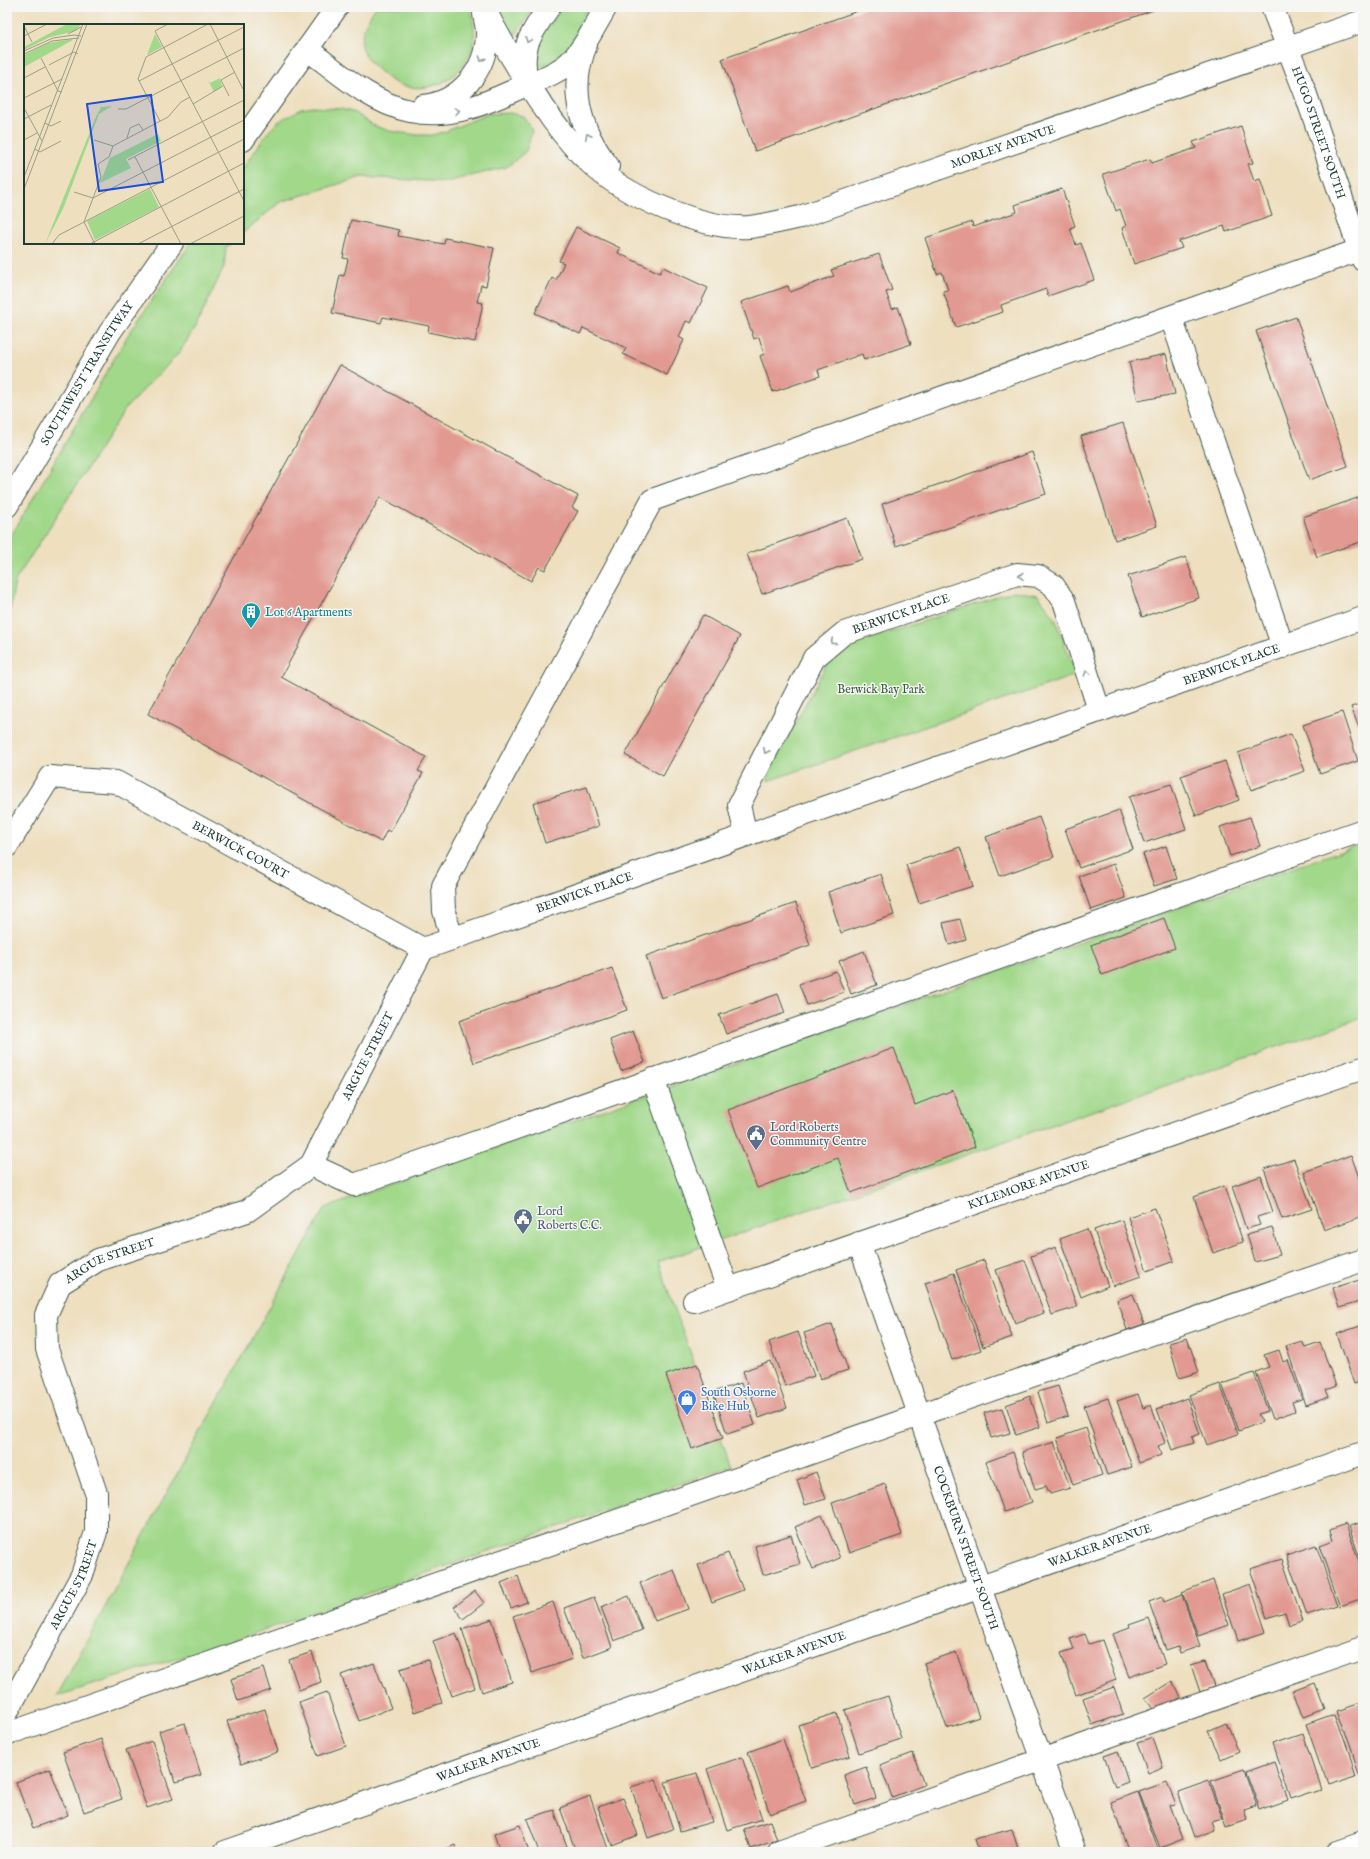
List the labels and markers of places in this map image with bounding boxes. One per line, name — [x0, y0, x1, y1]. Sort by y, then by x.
building icon: Lot 6 Apartments — [240, 601, 262, 629]
place label: Lot 6 Apartments — [265, 605, 352, 621]
place label: Lord Roberts Community Centre — [770, 1120, 867, 1149]
public building icon: Lord Roberts Community Centre — [745, 1123, 767, 1151]
place label: Lord Roberts C.C. — [537, 1204, 602, 1233]
public building icon: Lord Roberts C.C. — [512, 1207, 534, 1235]
place label: South Osborne Bike Hub — [701, 1385, 777, 1414]
shop icon: South Osborne Bike Hub — [676, 1388, 698, 1416]

